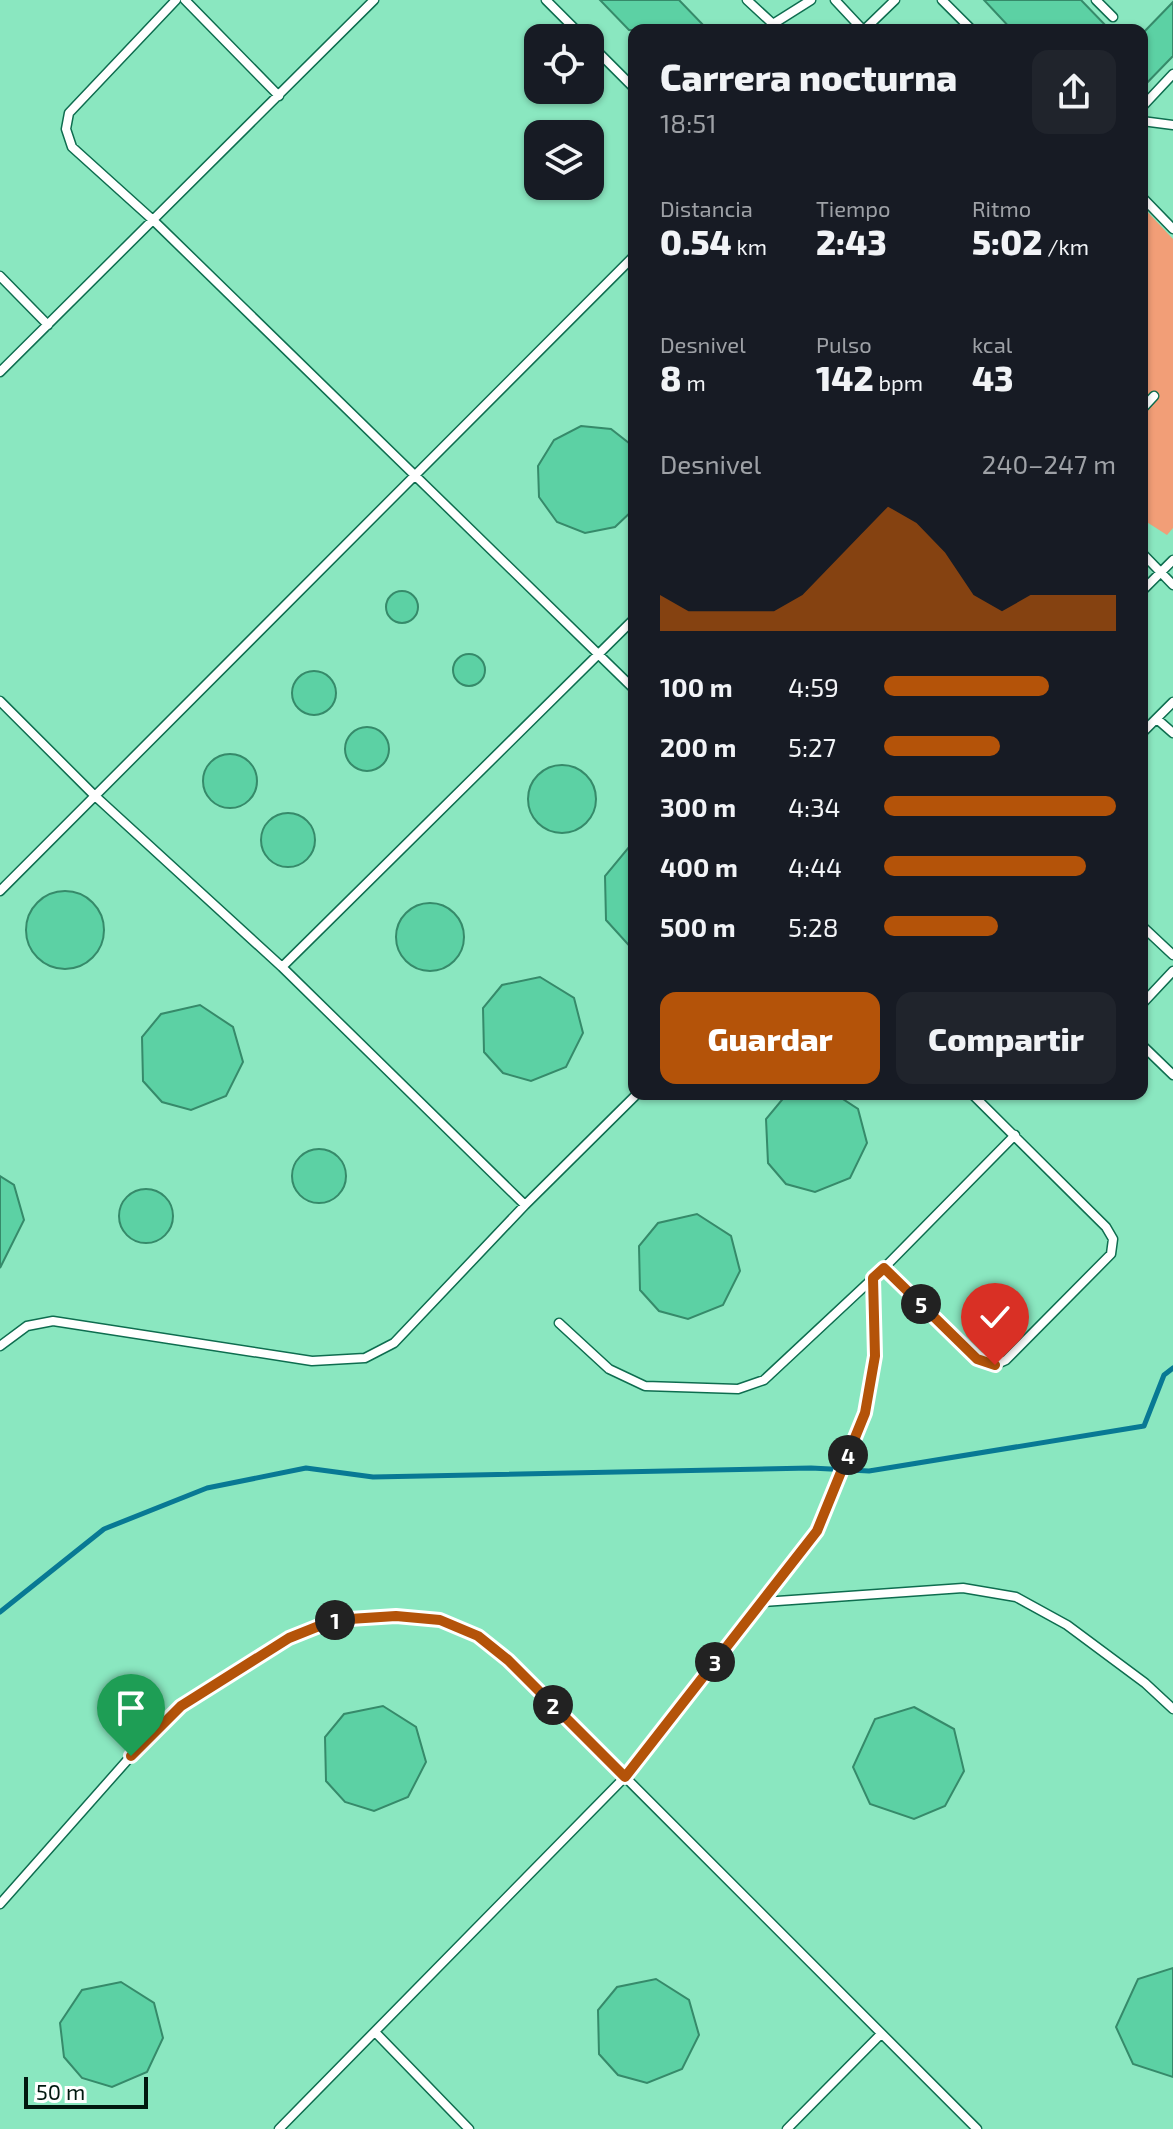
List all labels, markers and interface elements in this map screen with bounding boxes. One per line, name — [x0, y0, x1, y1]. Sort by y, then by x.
map controls — [524, 24, 604, 200]
button: locate — [524, 24, 604, 104]
button: share — [1032, 50, 1116, 134]
text: Carrera nocturna — [660, 55, 957, 98]
text: 18:51 — [660, 107, 717, 138]
button: layers — [524, 120, 604, 200]
text: Distancia — [660, 195, 753, 221]
text: Tiempo — [816, 195, 891, 221]
text: Ritmo — [972, 195, 1031, 221]
text: 0.54 — [660, 221, 732, 262]
text: 2:43 — [816, 221, 887, 262]
text: 5:02 — [972, 221, 1042, 262]
text: km — [732, 233, 767, 259]
text: /km — [1042, 233, 1089, 259]
text: Desnivel — [660, 331, 746, 357]
text: Pulso — [816, 331, 872, 357]
text: kcal — [972, 331, 1012, 357]
text: 8 — [660, 357, 682, 398]
text: 142 — [816, 357, 874, 398]
text: 43 — [972, 357, 1014, 398]
text: m — [682, 369, 706, 395]
text: bpm — [874, 369, 923, 395]
text: Desnivel — [660, 448, 761, 479]
text: 240–247 m — [982, 448, 1116, 479]
text: 100 m — [660, 671, 733, 702]
text: 4:59 — [788, 671, 839, 702]
text: 200 m — [660, 731, 736, 762]
text: 5:27 — [788, 731, 836, 762]
text: 300 m — [660, 791, 736, 822]
text: 4:34 — [788, 791, 841, 822]
text: 400 m — [660, 851, 738, 882]
text: 4:44 — [788, 851, 842, 882]
text: 500 m — [660, 911, 736, 942]
text: 5:28 — [788, 911, 838, 942]
button: Guardar — [660, 992, 880, 1084]
button: Compartir — [896, 992, 1116, 1084]
pin — [961, 1283, 1029, 1365]
pin: 5 — [901, 1284, 941, 1324]
text: 5 — [915, 1291, 927, 1317]
icon: check — [973, 1295, 1017, 1339]
pin: 4 — [828, 1435, 868, 1475]
text: 4 — [841, 1442, 855, 1468]
pin: 1 — [315, 1600, 355, 1640]
text: 1 — [330, 1607, 340, 1633]
pin: 3 — [695, 1642, 735, 1682]
text: 3 — [709, 1649, 721, 1675]
pin — [97, 1674, 165, 1756]
pin: 2 — [533, 1685, 573, 1725]
icon: arrive — [109, 1686, 153, 1730]
text: 2 — [547, 1692, 559, 1718]
scale bar — [24, 2073, 148, 2109]
text: 50 m — [36, 2078, 85, 2104]

